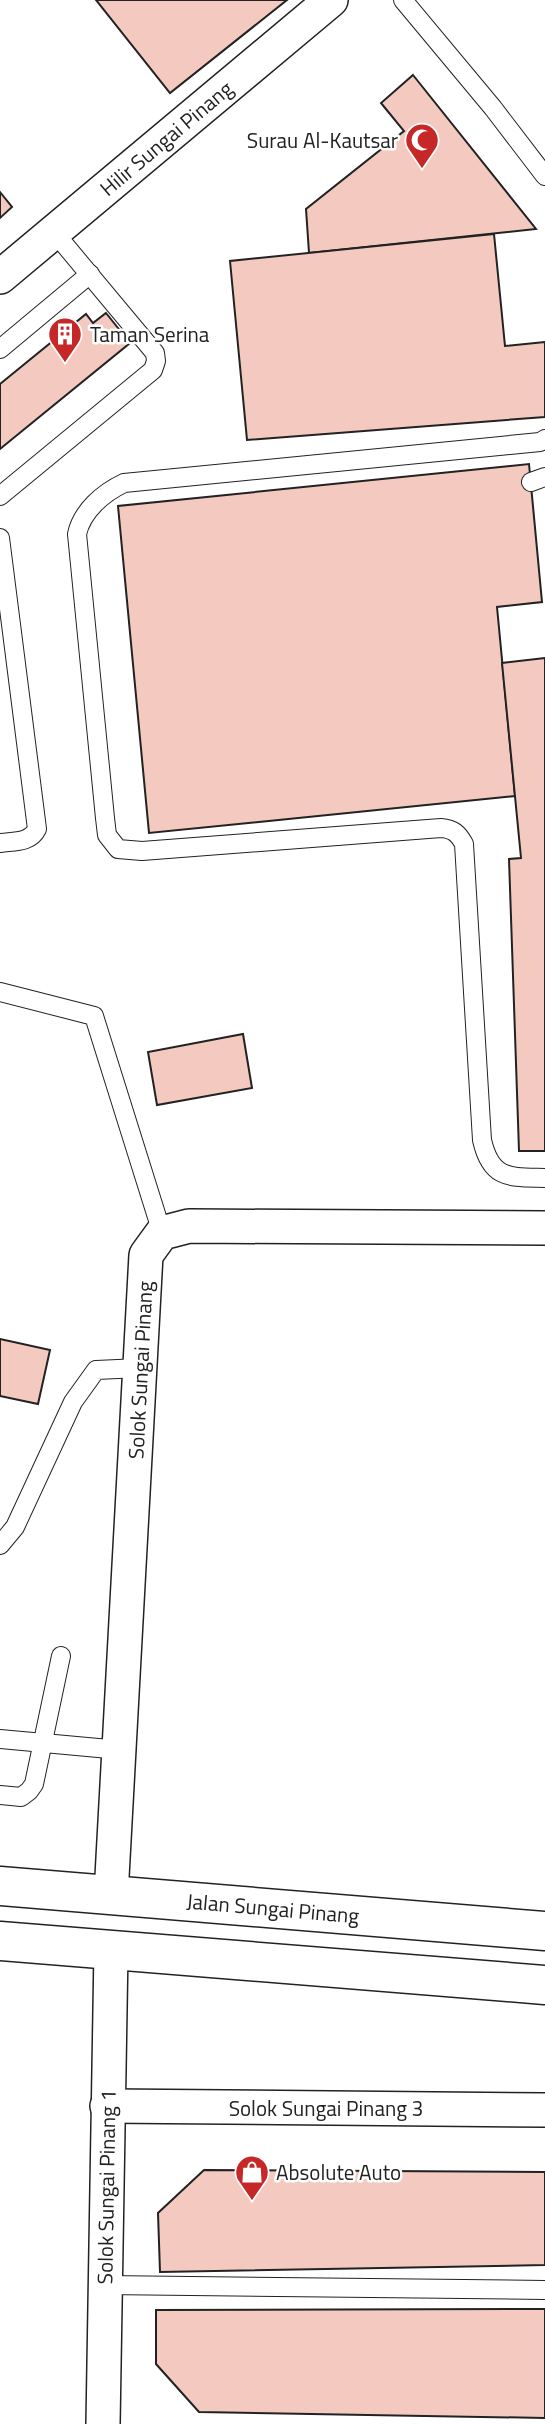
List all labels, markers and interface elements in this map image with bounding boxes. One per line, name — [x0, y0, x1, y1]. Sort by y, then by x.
street label: Hilir Sungai Pinang — [92, 72, 240, 203]
mosque icon: Surau Al-Kautsar — [403, 121, 441, 170]
place label: Surau Al-Kautsar — [247, 124, 398, 156]
building icon: Taman Serina — [46, 315, 84, 364]
place label: Taman Serina — [90, 318, 210, 350]
street label: Solok Sungai Pinang — [119, 1280, 161, 1460]
street label: Jalan Sungai Pinang — [185, 1885, 361, 1932]
street label: Solok Sungai Pinang 1 — [88, 2089, 124, 2285]
street label: Solok Sungai Pinang 3 — [229, 2092, 423, 2124]
shop icon: Absolute Auto — [233, 2153, 271, 2202]
place label: Absolute Auto — [276, 2156, 401, 2188]

